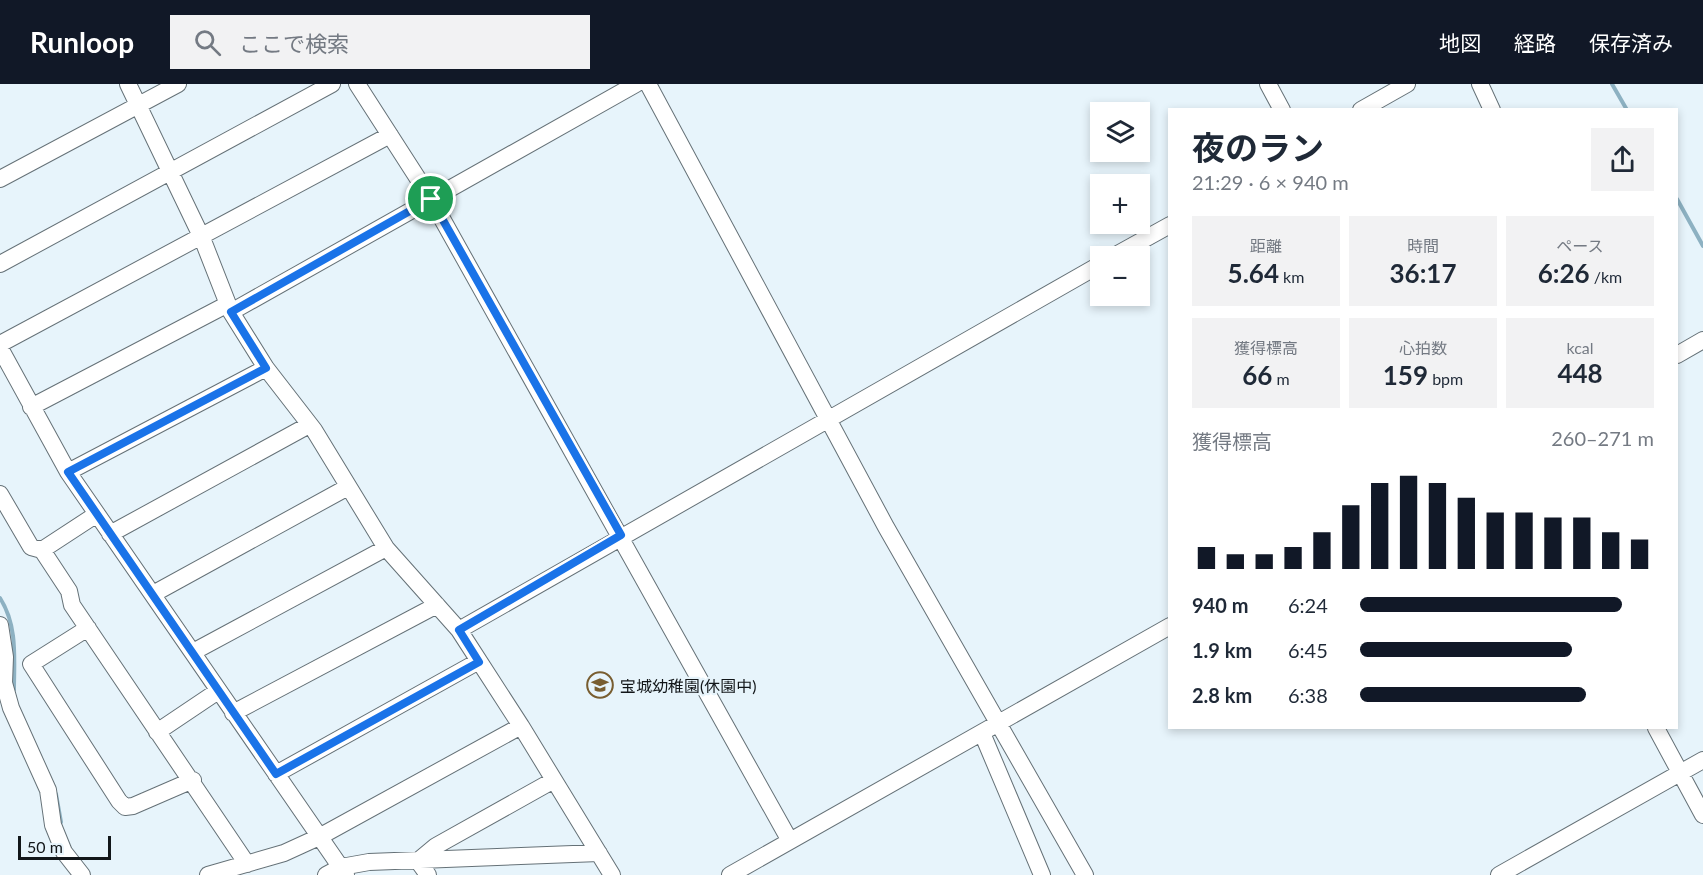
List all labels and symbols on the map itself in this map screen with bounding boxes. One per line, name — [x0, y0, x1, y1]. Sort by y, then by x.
pin — [405, 173, 456, 224]
school or university icon: 宝城幼稚園(休園中) — [585, 670, 615, 700]
place label: 宝城幼稚園(休園中) — [620, 676, 757, 695]
scale bar — [18, 833, 111, 860]

